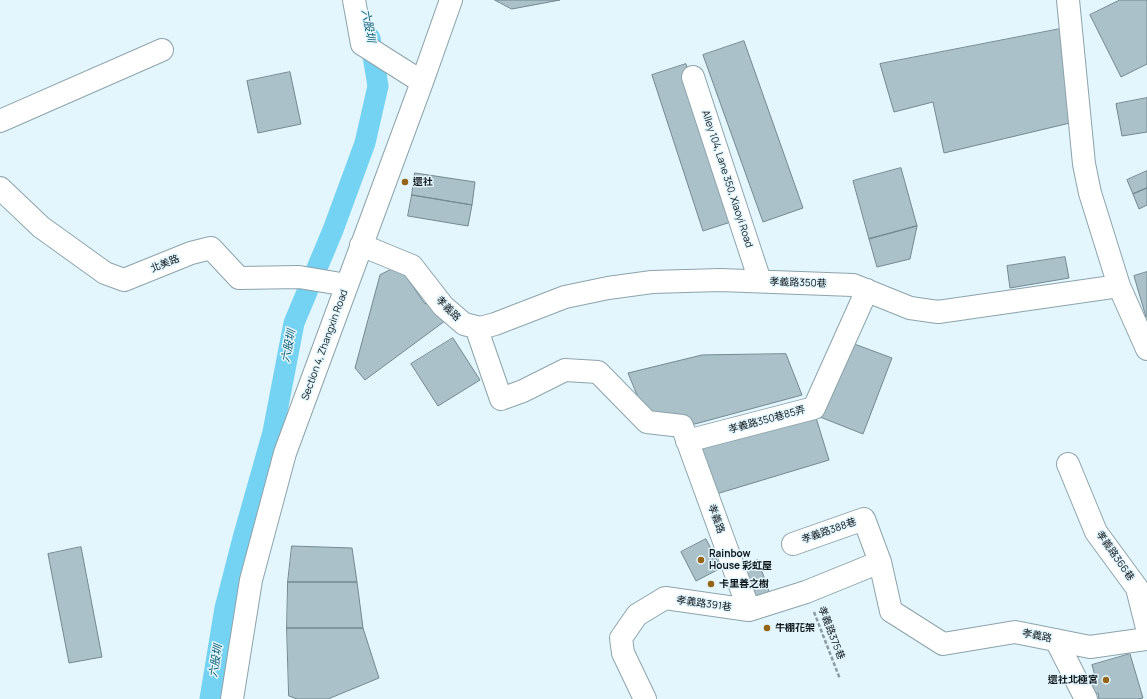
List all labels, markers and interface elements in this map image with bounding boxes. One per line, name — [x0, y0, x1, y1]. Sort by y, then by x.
water label: 六股圳 — [359, 9, 377, 43]
street label: Alley 104, Lane 350, Xiaoyi Road — [699, 109, 755, 249]
place label: 還社 — [413, 176, 433, 188]
marker: 還社 — [400, 177, 410, 187]
street label: 北美路 — [149, 253, 181, 275]
street label: 孝義路350巷 — [769, 276, 827, 290]
street label: Section 4, Zhangxin Road — [299, 288, 351, 402]
street label: 孝義路 — [433, 294, 463, 324]
water label: 六股圳 — [279, 329, 299, 363]
street label: 孝義路350巷85弄 — [727, 404, 807, 436]
street label: 孝義路 — [705, 503, 727, 535]
street label: 孝義路388巷 — [800, 516, 858, 546]
street label: 孝義路366巷 — [1093, 529, 1137, 583]
place label: Rainbow House 彩虹屋 — [709, 548, 772, 572]
marker: Rainbow House 彩虹屋 — [696, 555, 706, 565]
place label: 卡里善之樹 — [719, 578, 769, 590]
marker: 卡里善之樹 — [706, 579, 716, 589]
street label: 孝義路391巷 — [676, 594, 732, 614]
street label: 孝義路375巷 — [815, 605, 847, 661]
place label: 牛棚花架 — [775, 622, 815, 634]
marker: 牛棚花架 — [762, 623, 772, 633]
street label: 孝義路 — [1021, 627, 1053, 645]
water label: 六股圳 — [207, 644, 225, 678]
place label: 還社北極宮 — [1048, 674, 1098, 686]
marker: 還社北極宮 — [1101, 675, 1111, 685]

